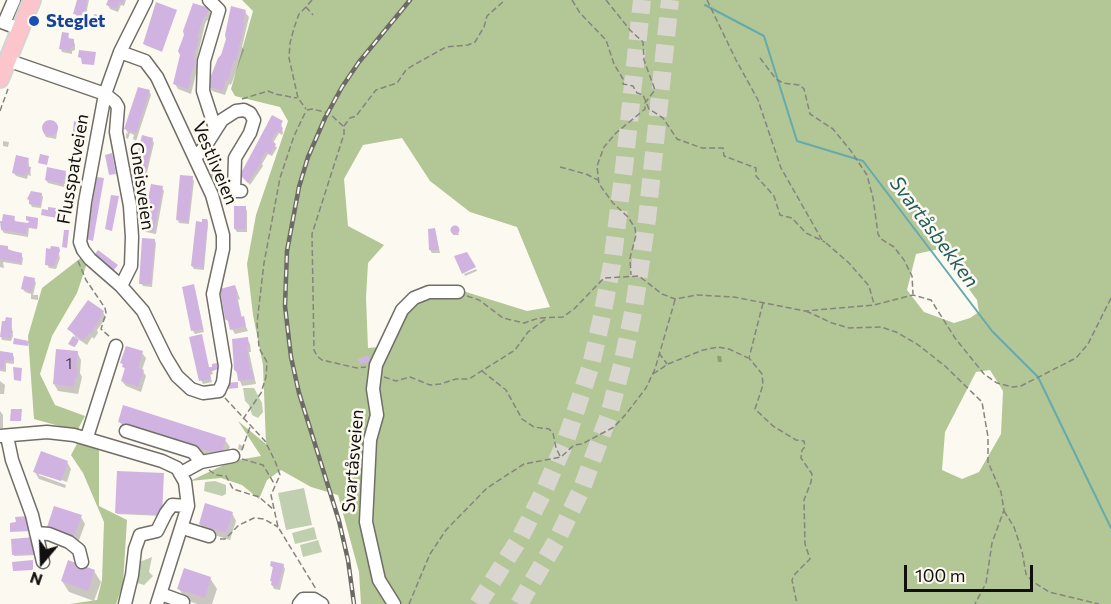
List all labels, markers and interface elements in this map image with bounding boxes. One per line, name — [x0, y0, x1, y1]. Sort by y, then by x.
place label: Steglet — [46, 10, 105, 32]
marker: Steglet — [27, 14, 41, 28]
street label: Flusspatveien — [53, 112, 93, 226]
street label: Vestliveien — [188, 118, 242, 208]
street label: Gneisveien — [125, 141, 159, 231]
water label: Svartåsbekken — [884, 172, 984, 292]
house number: 1 — [66, 355, 72, 373]
street label: Svartåsveien — [338, 409, 368, 513]
north arrow — [12, 532, 72, 592]
scale bar — [907, 553, 1036, 591]
text: 100 m — [915, 564, 965, 586]
text: N — [27, 569, 45, 590]

